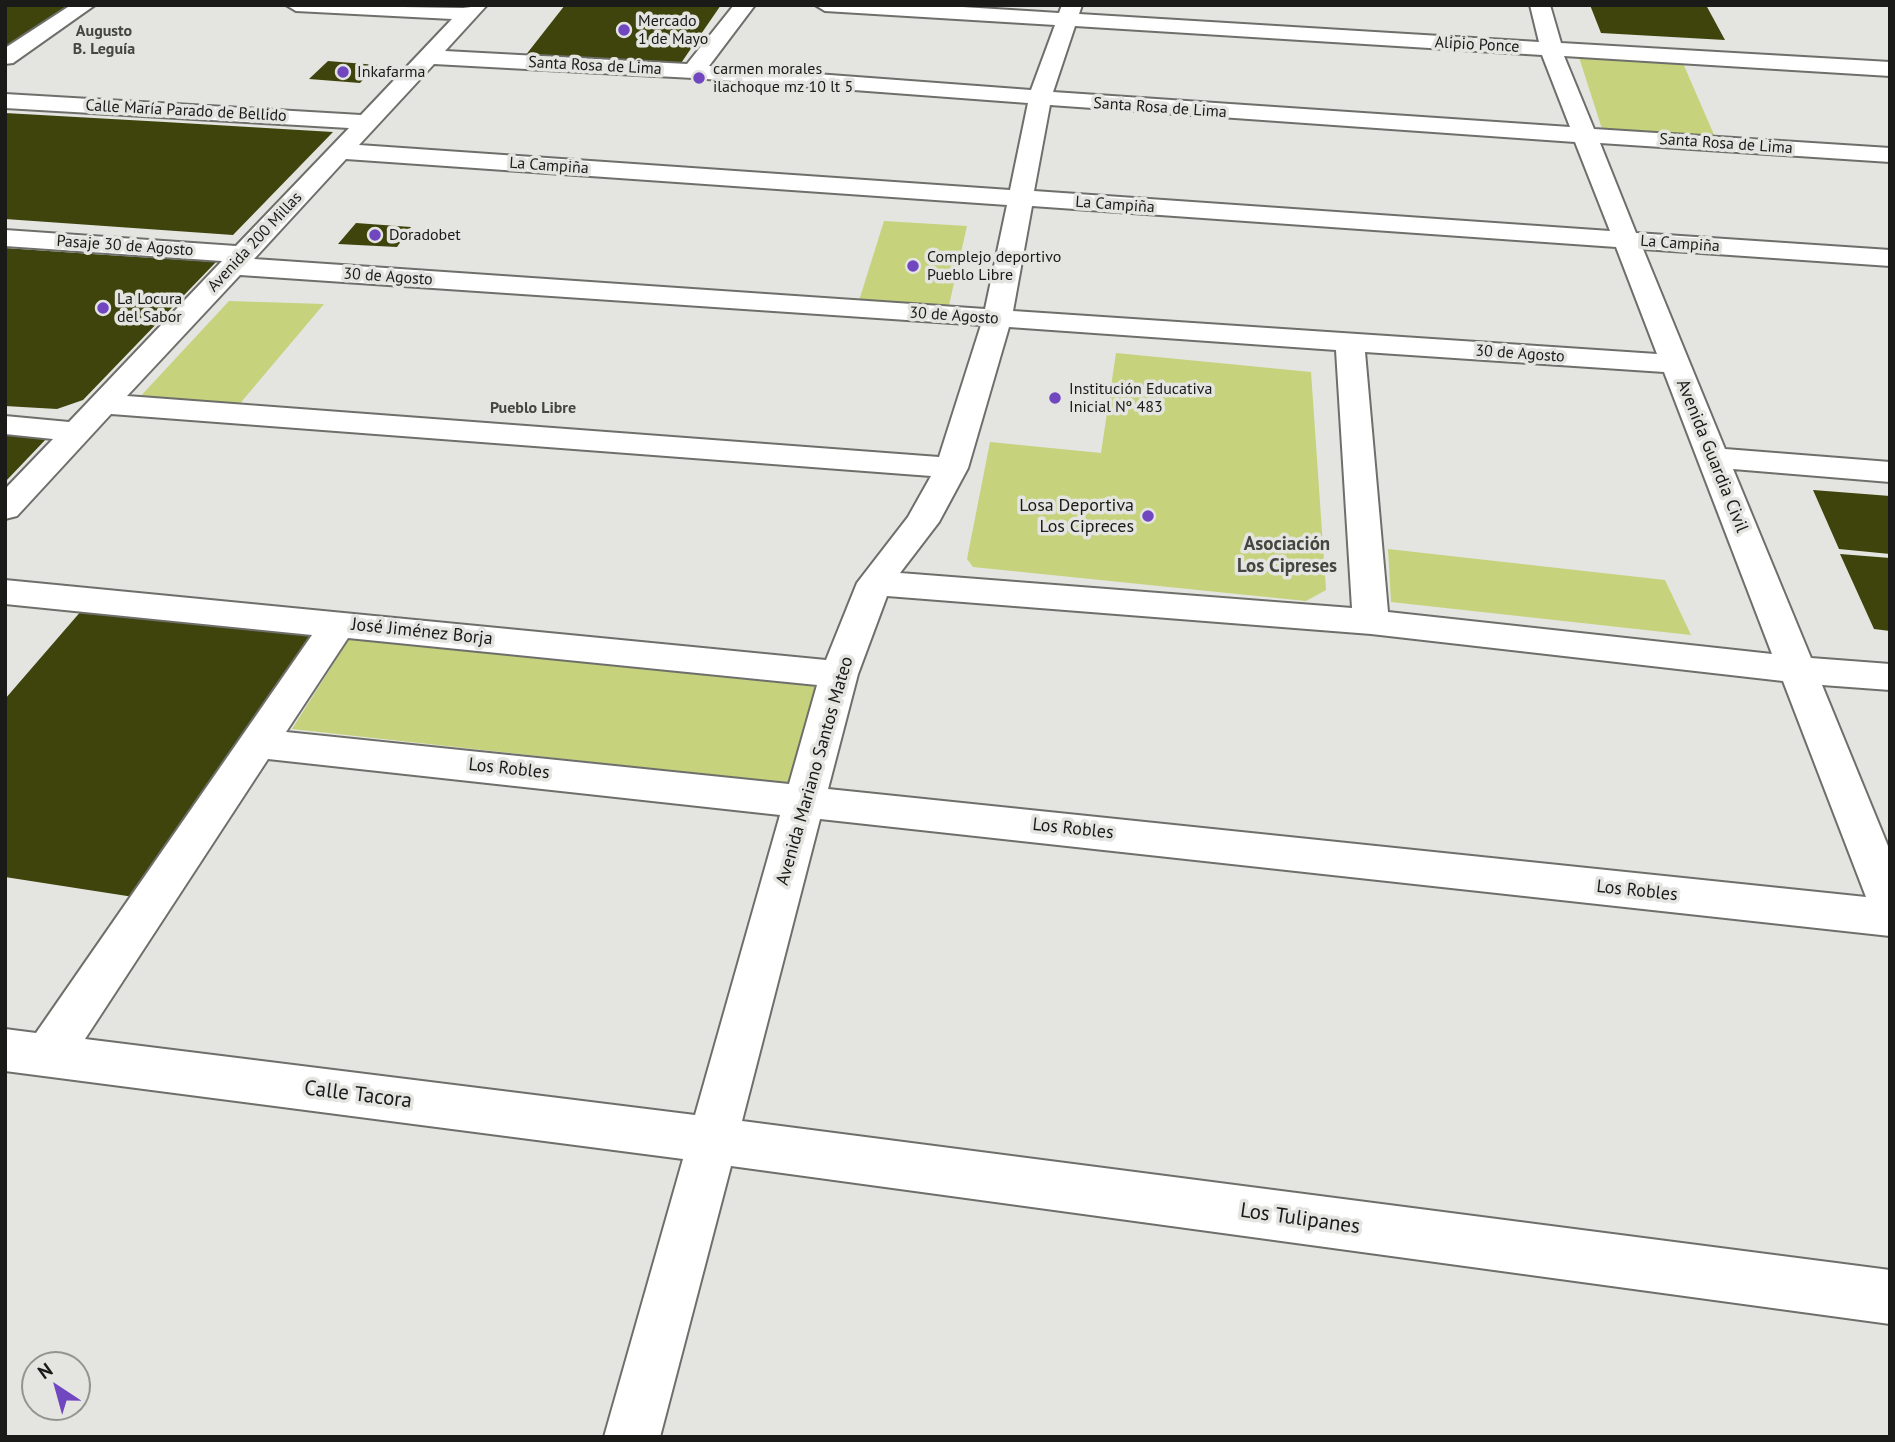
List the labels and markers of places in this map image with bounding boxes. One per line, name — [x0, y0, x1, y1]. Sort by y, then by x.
place label: Mercado 1 de Mayo — [638, 11, 708, 49]
marker: Mercado 1 de Mayo — [616, 22, 632, 38]
place label: carmen morales ilachoque mz 10 lt 5 — [713, 59, 853, 97]
place label: Inkafarma — [357, 62, 425, 82]
marker: Inkafarma — [335, 64, 351, 80]
marker: carmen morales ilachoque mz 10 lt 5 — [691, 70, 707, 86]
place label: Doradobet — [389, 225, 461, 245]
marker: Doradobet — [367, 227, 383, 243]
place label: Complejo deportivo Pueblo Libre — [927, 247, 1061, 285]
marker: Complejo deportivo Pueblo Libre — [905, 258, 921, 274]
place label: La Locura del Sabor — [117, 289, 182, 327]
marker: La Locura del Sabor — [95, 300, 111, 316]
place label: Institución Educativa Inicial Nº 483 — [1069, 379, 1212, 417]
marker: Institución Educativa Inicial Nº 483 — [1047, 390, 1063, 406]
place label: Losa Deportiva Los Cipreces — [1019, 495, 1134, 538]
marker: Losa Deportiva Los Cipreces — [1140, 508, 1156, 524]

